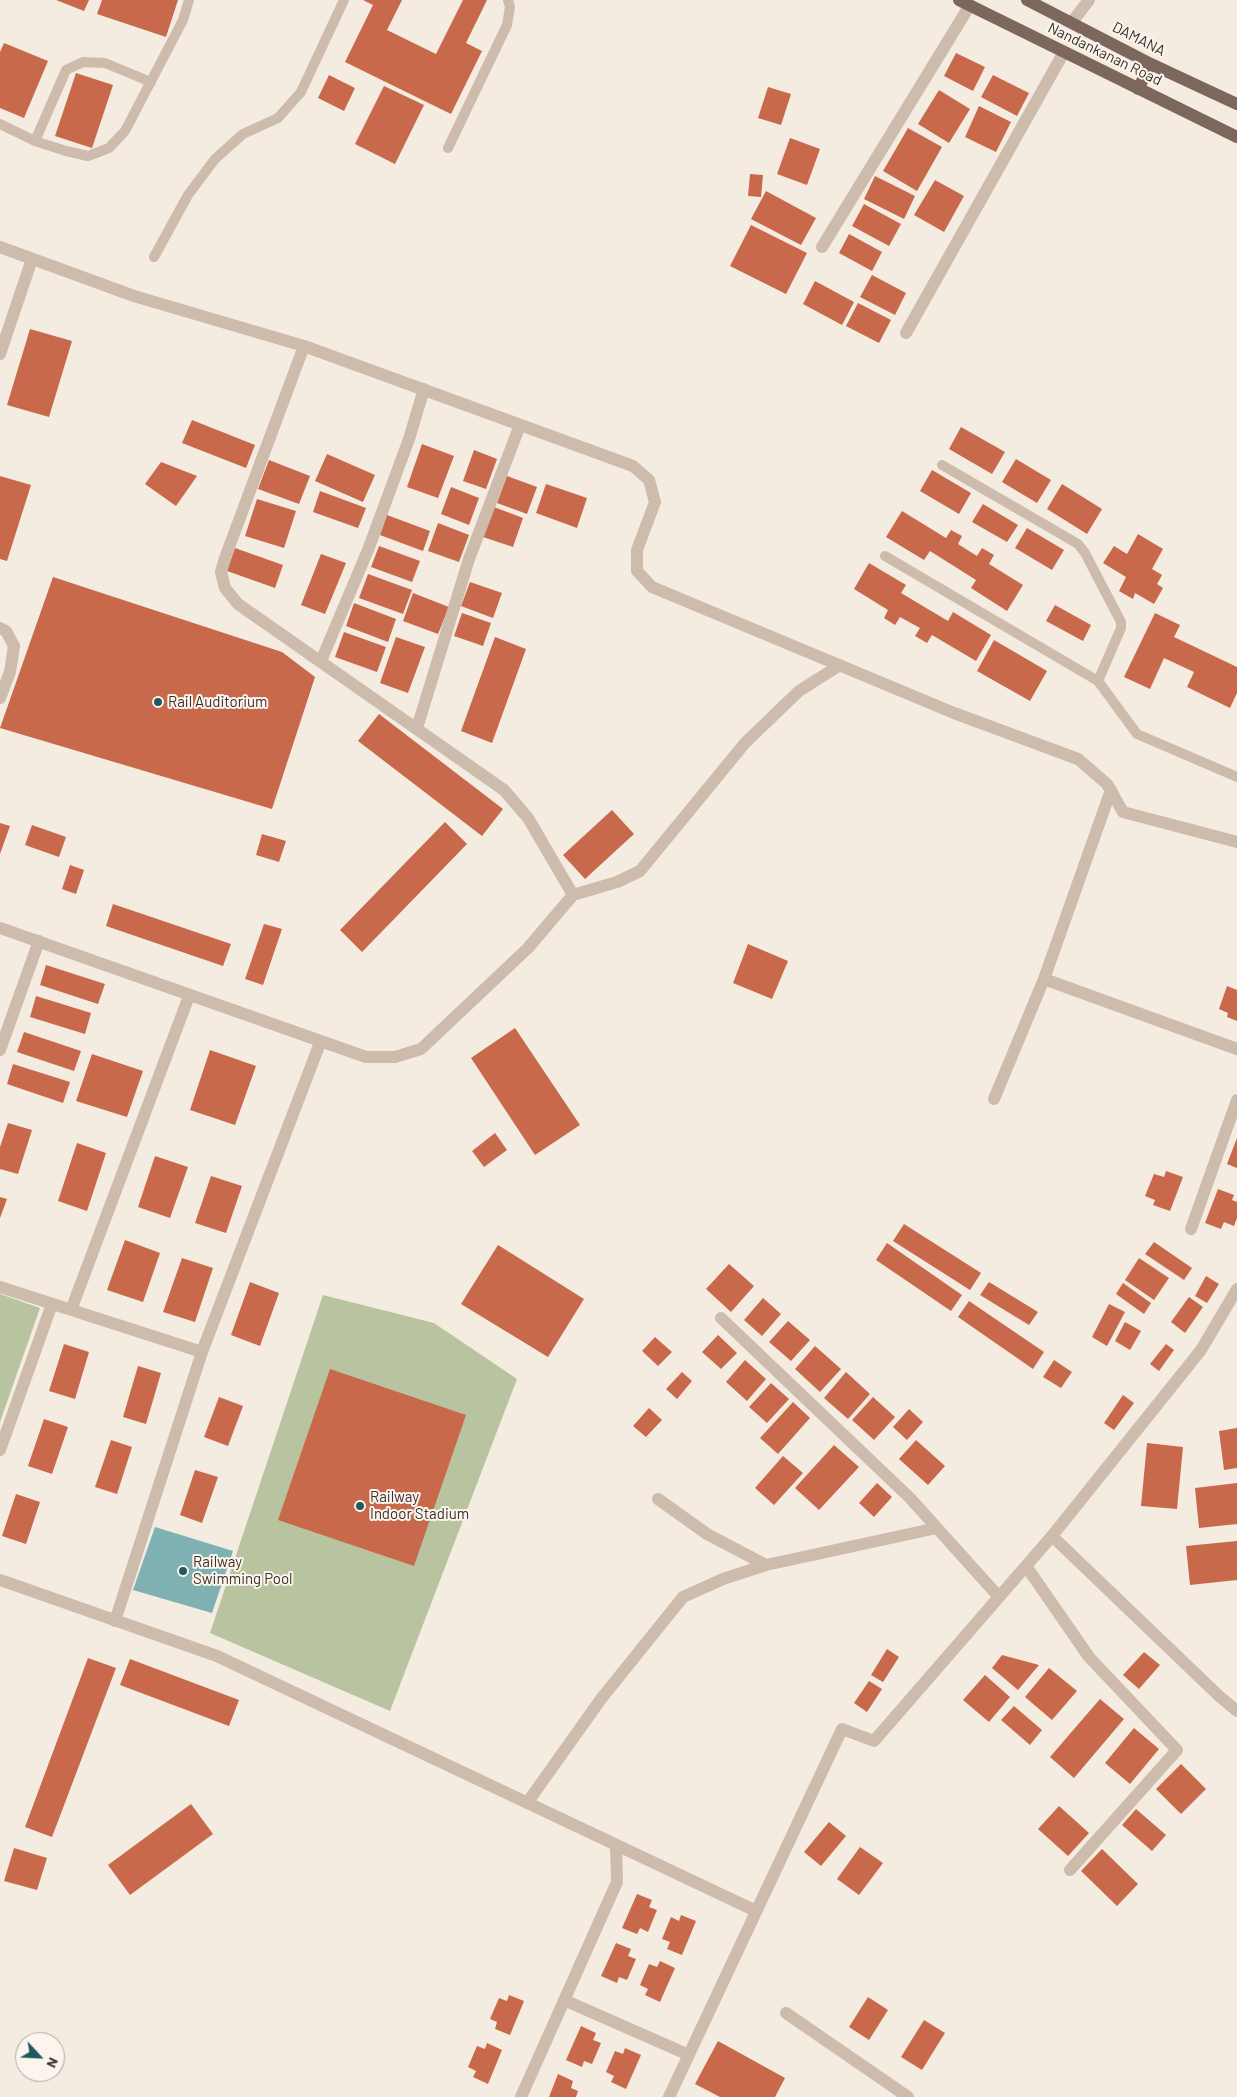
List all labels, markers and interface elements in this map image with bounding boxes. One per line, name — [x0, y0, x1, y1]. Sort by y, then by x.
street label: DAMANA — [1109, 18, 1169, 60]
street label: Nandankanan Road — [1045, 19, 1165, 89]
place label: Rail Auditorium — [168, 693, 267, 711]
marker: Rail Auditorium — [152, 696, 164, 708]
place label: Railway Indoor Stadium — [370, 1488, 469, 1523]
marker: Railway Indoor Stadium — [354, 1500, 366, 1512]
place label: Railway Swimming Pool — [193, 1553, 293, 1588]
marker: Railway Swimming Pool — [177, 1565, 189, 1577]
north arrow — [15, 2032, 65, 2082]
text: N — [43, 2055, 63, 2071]

